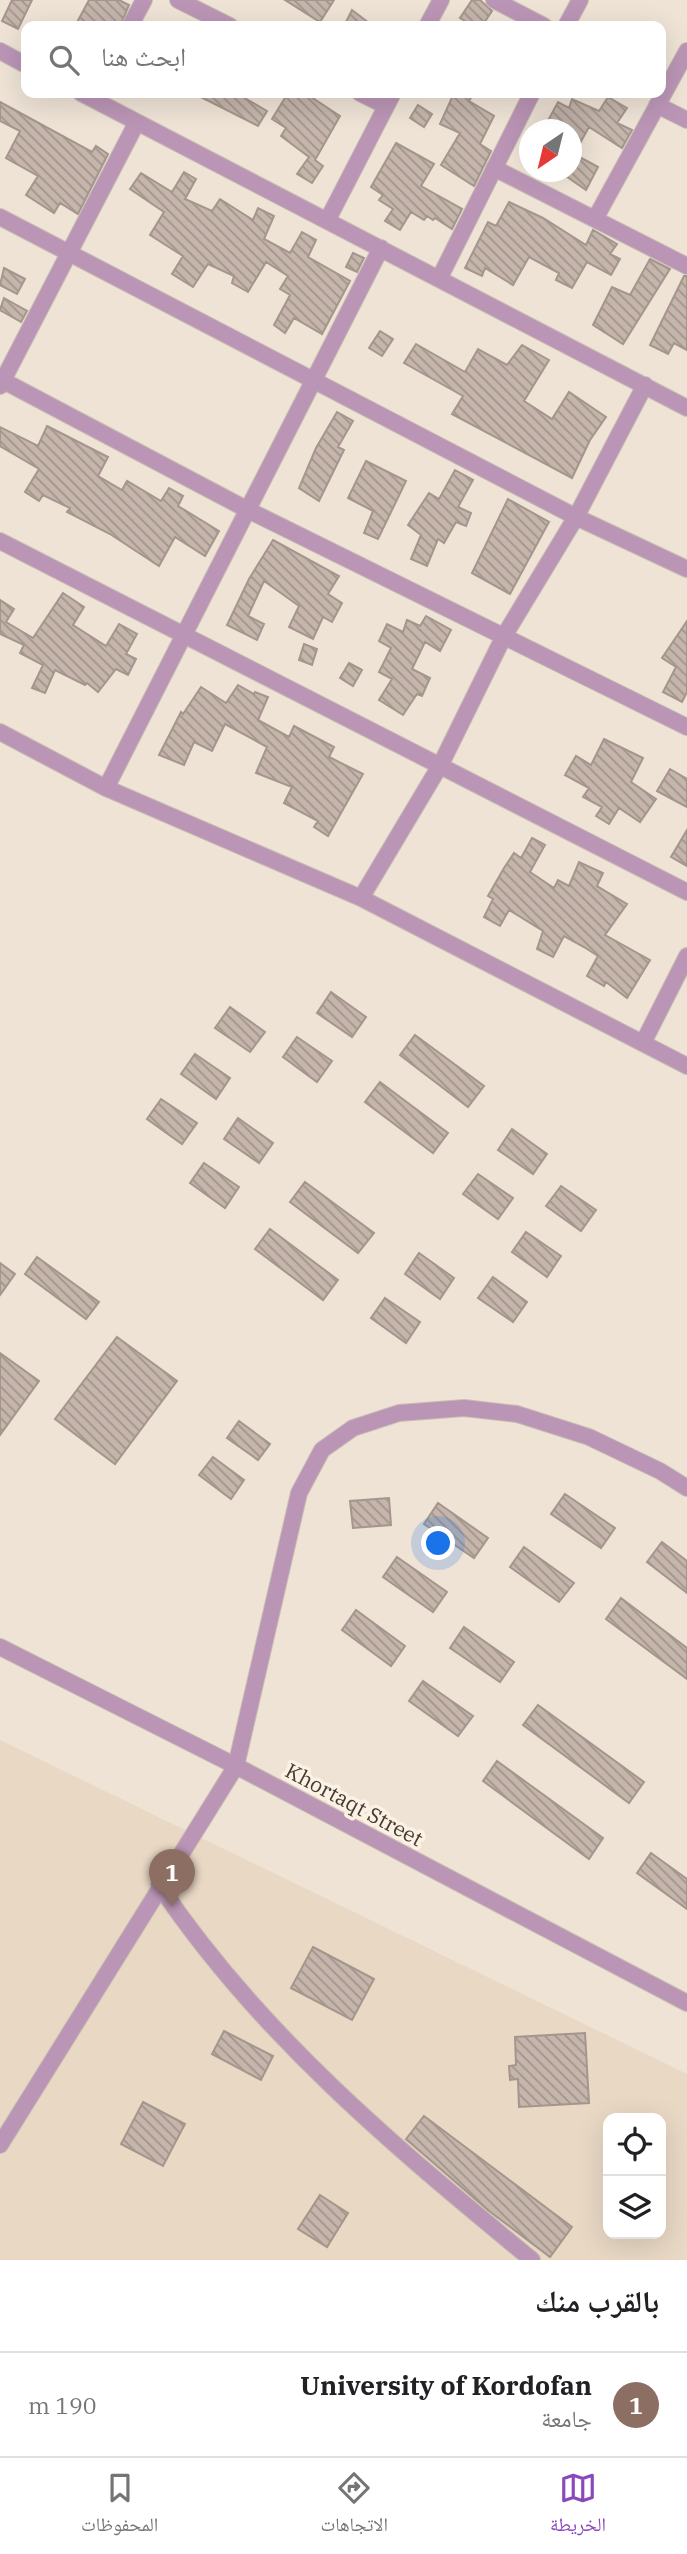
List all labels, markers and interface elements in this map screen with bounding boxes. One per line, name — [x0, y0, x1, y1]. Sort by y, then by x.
search box — [21, 21, 666, 98]
text: ابحث هنا — [101, 39, 186, 73]
icon: search — [45, 41, 83, 79]
north arrow — [519, 119, 582, 182]
your location — [421, 1526, 455, 1560]
street label: Khortaqt Street — [281, 1756, 428, 1852]
pin: 1 — [149, 1849, 195, 1907]
map controls — [603, 2113, 666, 2239]
button: locate — [603, 2113, 666, 2176]
button: layers — [603, 2176, 666, 2239]
text: بالقرب منك — [535, 2281, 659, 2320]
text: University of Kordofan — [300, 2368, 592, 2402]
text: 190 m — [28, 2390, 97, 2420]
text: 1 — [629, 2390, 643, 2420]
text: جامعة — [541, 2403, 592, 2433]
tab: المحفوظات — [81, 2469, 158, 2543]
tab: الاتجاهات — [320, 2469, 388, 2543]
tab: الخريطة — [550, 2469, 606, 2543]

